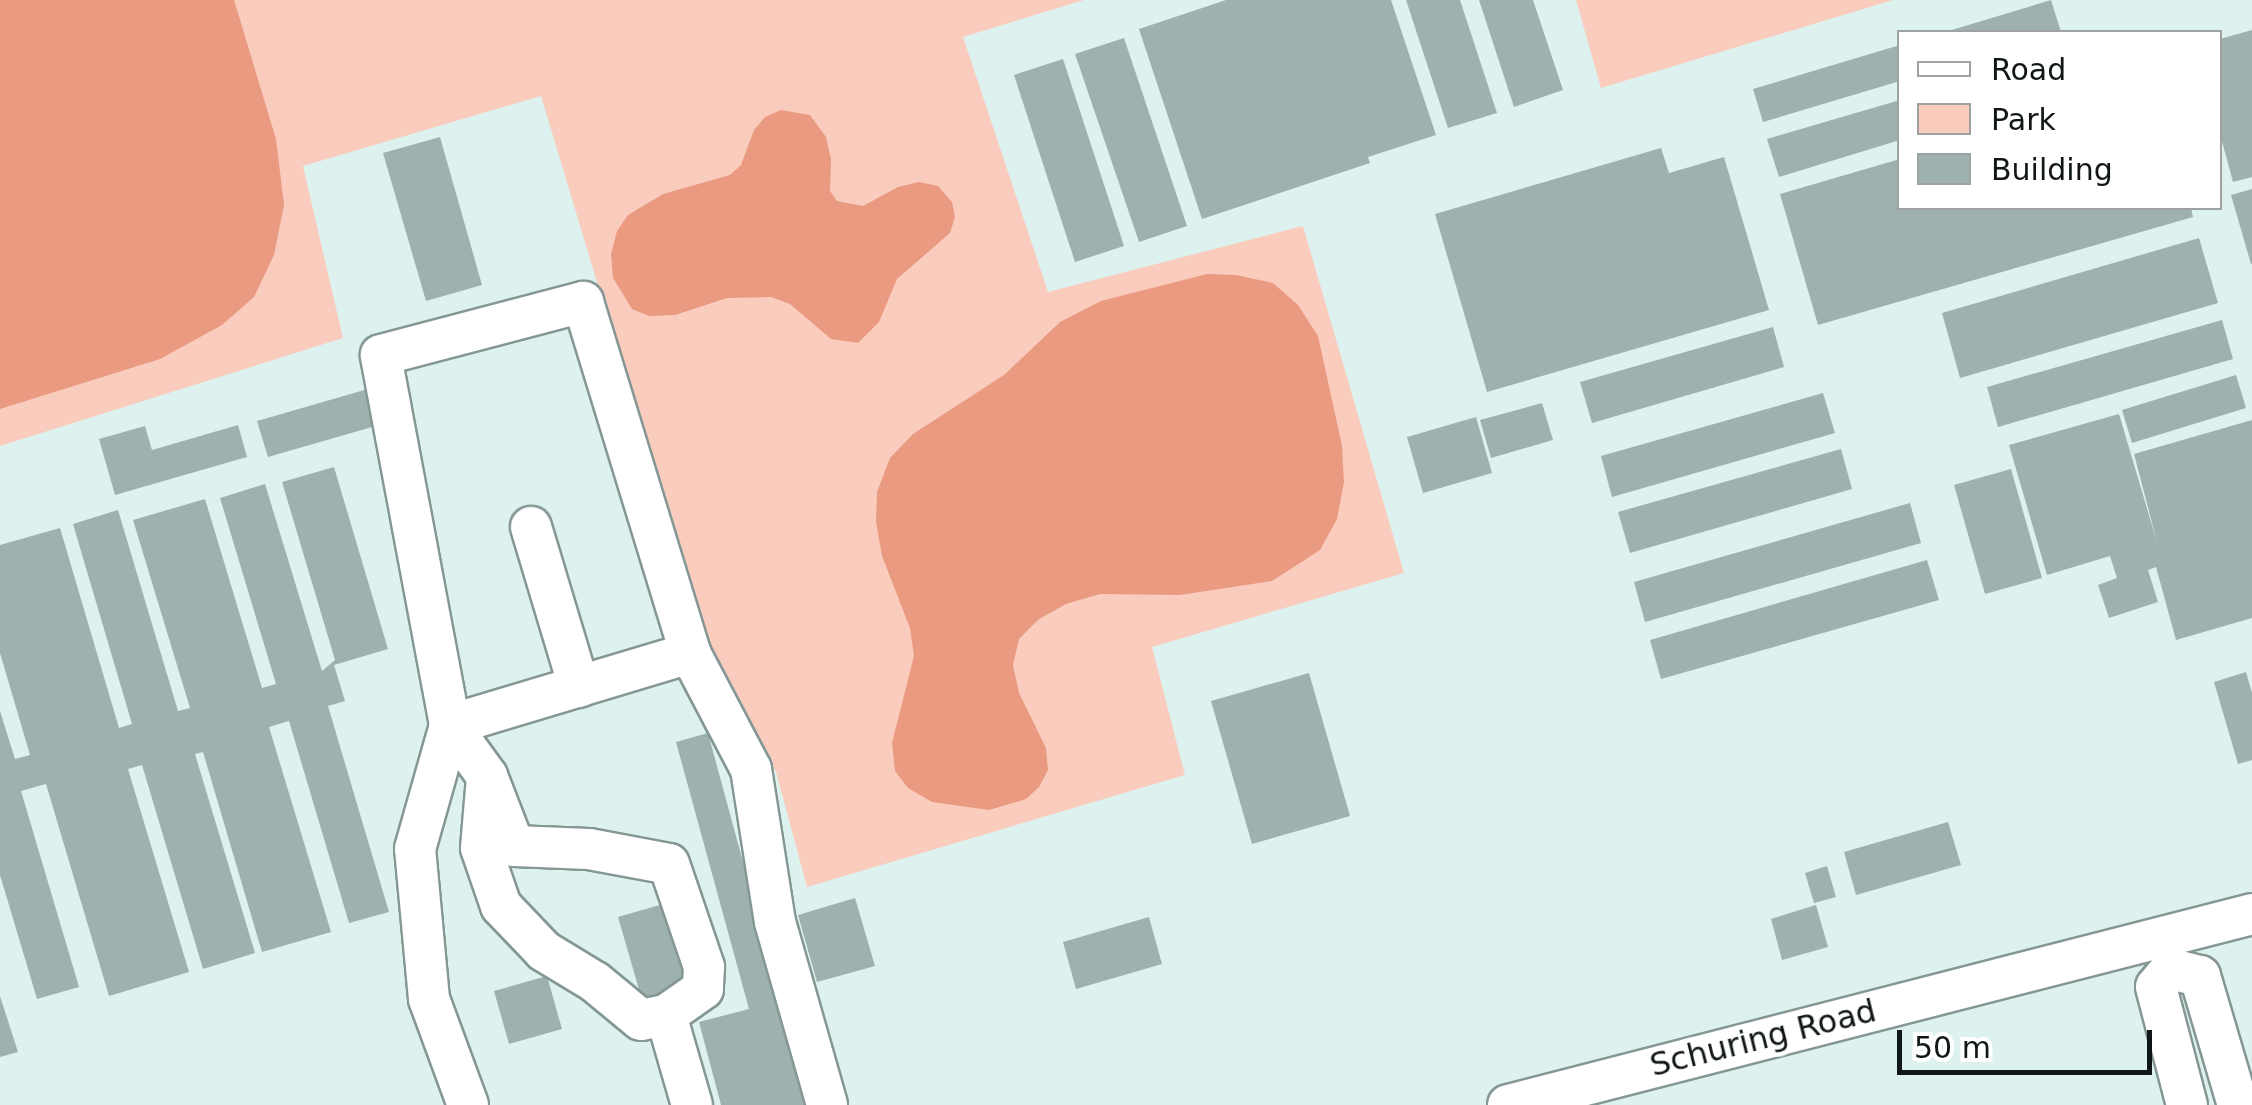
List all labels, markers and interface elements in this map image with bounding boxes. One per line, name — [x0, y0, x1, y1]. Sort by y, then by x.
legend — [1897, 30, 2222, 210]
text: Road — [1991, 52, 2066, 87]
text: Park — [1991, 102, 2056, 137]
text: Building — [1991, 152, 2113, 187]
street label: Schuring Road — [1646, 991, 1880, 1085]
scale bar — [1902, 1010, 2157, 1072]
text: 50 m — [1914, 1030, 1991, 1065]

